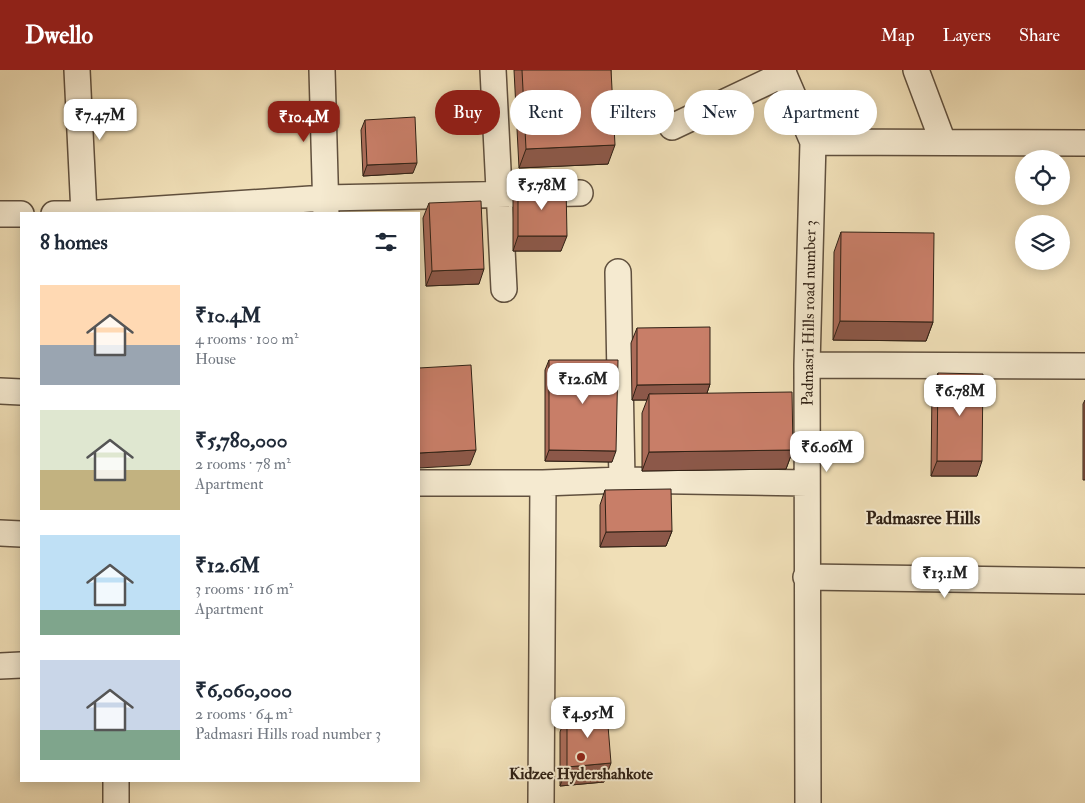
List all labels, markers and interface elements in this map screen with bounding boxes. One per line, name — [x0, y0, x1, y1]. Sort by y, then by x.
text: Dwello — [25, 20, 93, 51]
text: Map — [881, 24, 915, 47]
text: Layers — [943, 24, 991, 47]
text: Share — [1019, 24, 1060, 47]
chip: Buy — [435, 90, 500, 135]
chip: Rent — [510, 90, 581, 135]
chip: Filters — [591, 90, 674, 135]
chip: New — [684, 90, 754, 135]
chip: Apartment — [764, 90, 877, 135]
pin: ₹7.47M — [59, 98, 141, 141]
pin: ₹10.4M — [263, 100, 345, 143]
text: ₹7.47M — [75, 105, 125, 125]
text: ₹10.4M — [279, 107, 329, 127]
map controls — [1015, 150, 1070, 270]
button: locate — [1015, 150, 1070, 205]
pin: ₹5.78M — [501, 168, 583, 211]
text: ₹5.78M — [518, 175, 566, 195]
button: layers — [1015, 215, 1070, 270]
street label: Padmasri Hills road number 3 — [797, 220, 821, 406]
icon: filters — [372, 228, 400, 256]
text: 8 homes — [40, 229, 108, 256]
text: ₹10.4M — [195, 302, 261, 329]
icon: home — [80, 305, 140, 365]
text: 4 rooms · 100 m² — [195, 329, 298, 349]
text: House — [195, 349, 236, 369]
pin: ₹12.6M — [542, 362, 624, 405]
text: ₹12.6M — [558, 369, 608, 389]
pin: ₹6.78M — [919, 374, 1001, 417]
text: ₹6.78M — [935, 381, 985, 401]
text: ₹5,780,000 — [195, 427, 288, 454]
icon: home — [80, 430, 140, 490]
pin: ₹6.06M — [786, 430, 868, 473]
text: ₹6.06M — [801, 437, 853, 457]
text: 2 rooms · 78 m² — [195, 454, 291, 474]
text: Apartment — [195, 474, 263, 494]
district label: Padmasree Hills — [866, 507, 980, 530]
text: ₹12.6M — [195, 552, 260, 579]
icon: home — [80, 555, 140, 615]
pin: ₹13.1M — [904, 556, 986, 599]
text: ₹13.1M — [922, 563, 968, 583]
text: 3 rooms · 116 m² — [195, 579, 293, 599]
text: Apartment — [195, 599, 263, 619]
text: ₹6,060,000 — [195, 677, 292, 704]
icon: home — [80, 680, 140, 740]
pin: ₹4.95M — [547, 696, 629, 739]
text: ₹4.95M — [562, 703, 614, 723]
text: 2 rooms · 64 m² — [195, 704, 293, 724]
text: Padmasri Hills road number 3 — [195, 724, 381, 744]
marker: Kidzee Hydershahkote — [575, 751, 587, 763]
place label: Kidzee Hydershahkote — [509, 764, 653, 785]

